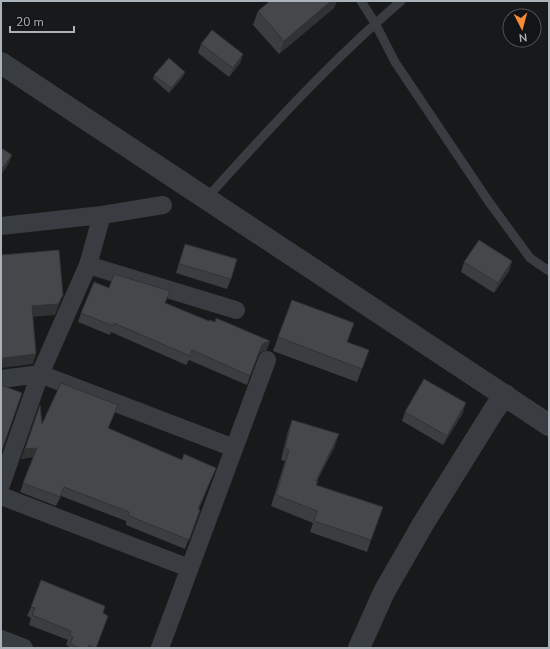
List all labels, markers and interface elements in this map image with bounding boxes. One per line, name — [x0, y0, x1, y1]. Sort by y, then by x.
scale bar — [10, 8, 74, 34]
north arrow — [502, 8, 542, 48]
text: 20 m — [16, 14, 44, 30]
text: N — [518, 30, 528, 45]

